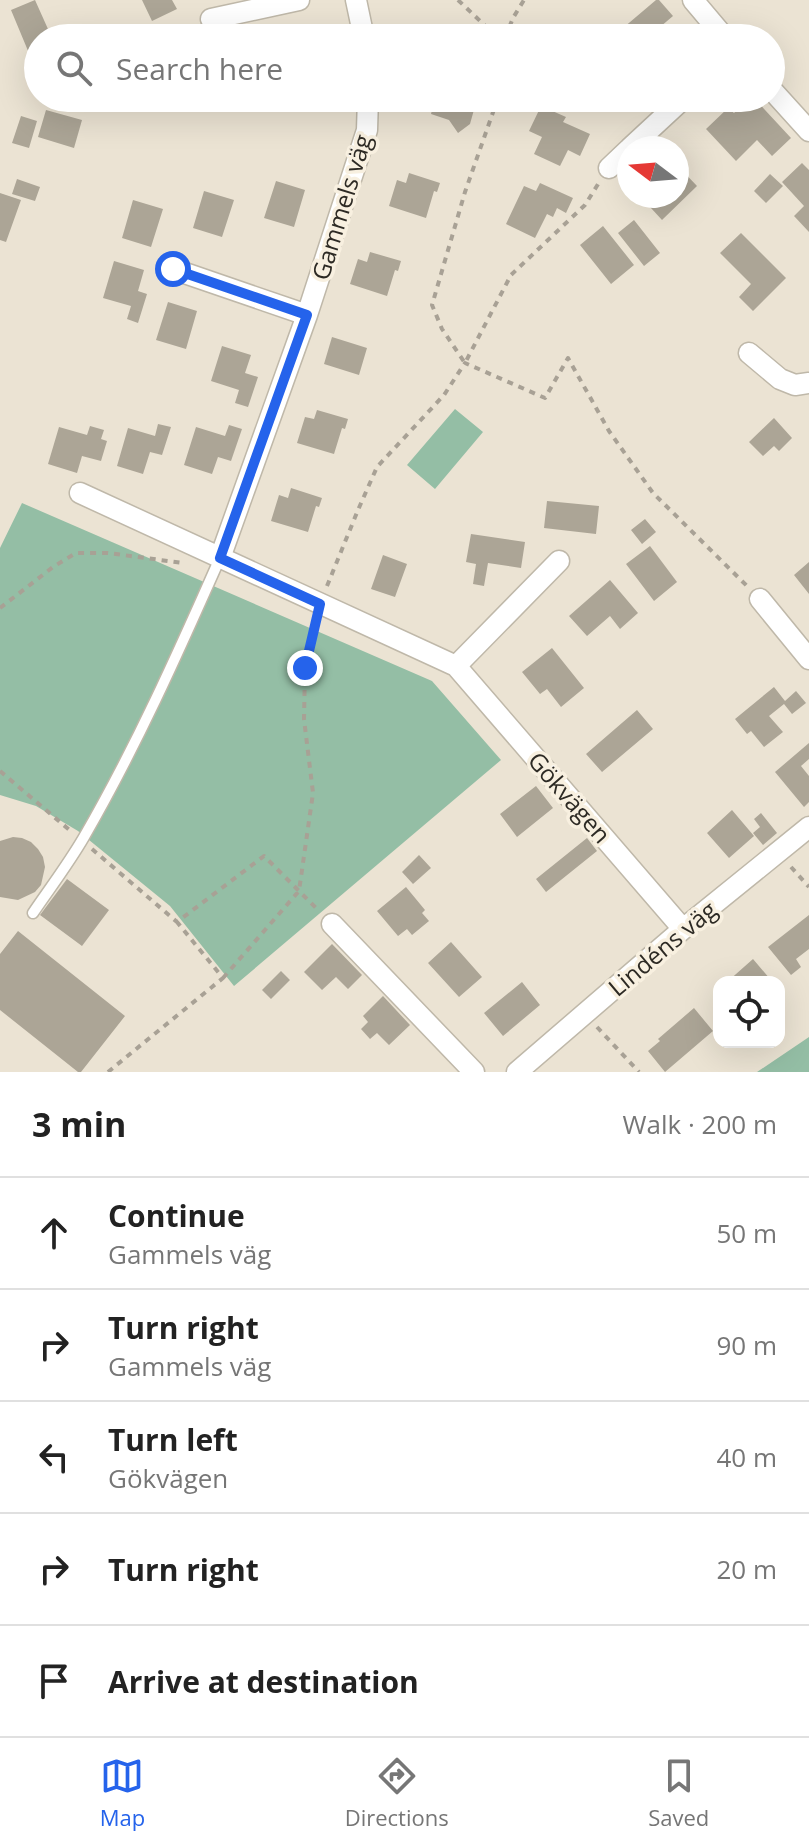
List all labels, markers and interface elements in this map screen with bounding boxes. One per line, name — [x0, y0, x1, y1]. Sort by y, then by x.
search box — [24, 24, 785, 112]
icon: search — [52, 46, 96, 90]
text: Search here — [116, 48, 283, 89]
street label: Gammels väg — [303, 130, 379, 284]
north arrow — [617, 136, 689, 208]
route start — [155, 251, 191, 287]
route end — [287, 650, 323, 686]
street label: Gökvägen — [521, 744, 619, 850]
street label: Lindéns väg — [601, 893, 723, 1003]
map controls — [713, 976, 785, 1048]
button: locate — [713, 976, 785, 1048]
text: 3 min — [32, 1101, 126, 1147]
text: Walk · 200 m — [623, 1106, 777, 1142]
text: Continue — [108, 1195, 245, 1236]
icon: ahead — [32, 1211, 76, 1255]
text: 50 m — [716, 1215, 777, 1251]
text: Gammels väg — [108, 1236, 271, 1272]
text: Turn right — [108, 1307, 259, 1348]
icon: right — [32, 1323, 76, 1367]
text: 90 m — [716, 1327, 777, 1363]
text: Gammels väg — [108, 1348, 271, 1384]
text: Turn left — [108, 1419, 238, 1460]
icon: left — [32, 1435, 76, 1479]
text: 40 m — [716, 1439, 777, 1475]
text: Gökvägen — [108, 1460, 228, 1496]
icon: right — [32, 1547, 76, 1591]
text: Turn right — [108, 1549, 259, 1590]
text: 20 m — [716, 1551, 777, 1587]
icon: arrive — [32, 1659, 76, 1703]
text: Arrive at destination — [108, 1661, 419, 1702]
tab: Map — [100, 1754, 145, 1832]
tab: Directions — [345, 1754, 449, 1832]
tab: Saved — [648, 1754, 709, 1832]

